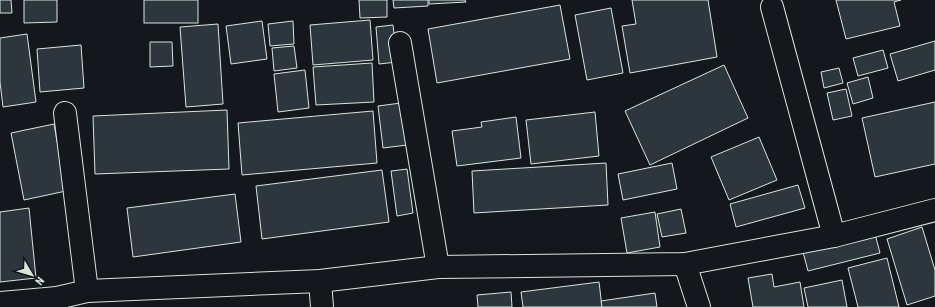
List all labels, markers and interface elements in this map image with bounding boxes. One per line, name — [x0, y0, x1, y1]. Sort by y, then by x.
north arrow — [12, 255, 52, 295]
text: N — [32, 274, 47, 288]

